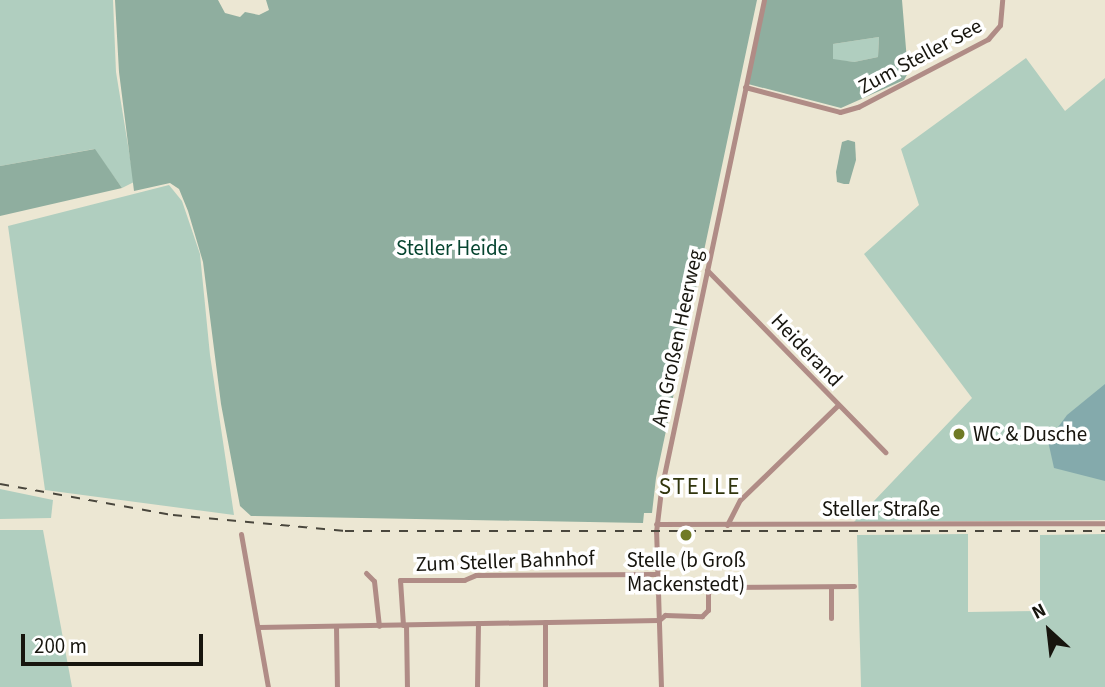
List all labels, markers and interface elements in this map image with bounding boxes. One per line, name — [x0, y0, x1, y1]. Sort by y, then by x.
street label: Zum Steller See — [854, 13, 986, 99]
park label: Steller Heide — [396, 235, 508, 261]
street label: Am Großen Heerweg — [646, 247, 708, 429]
street label: Heiderand — [766, 308, 848, 392]
place label: WC & Dusche — [973, 421, 1087, 447]
marker: WC & Dusche — [951, 426, 967, 442]
district label: STELLE — [659, 473, 741, 501]
street label: Steller Straße — [822, 496, 940, 522]
marker: Stelle (b Groß Mackenstedt) — [676, 525, 696, 545]
street label: Zum Steller Bahnhof — [415, 545, 595, 577]
place label: Stelle (b Groß Mackenstedt) — [627, 547, 745, 597]
north arrow — [1014, 596, 1084, 666]
text: N — [1027, 597, 1051, 627]
scale bar — [24, 620, 206, 664]
text: 200 m — [34, 631, 87, 661]

